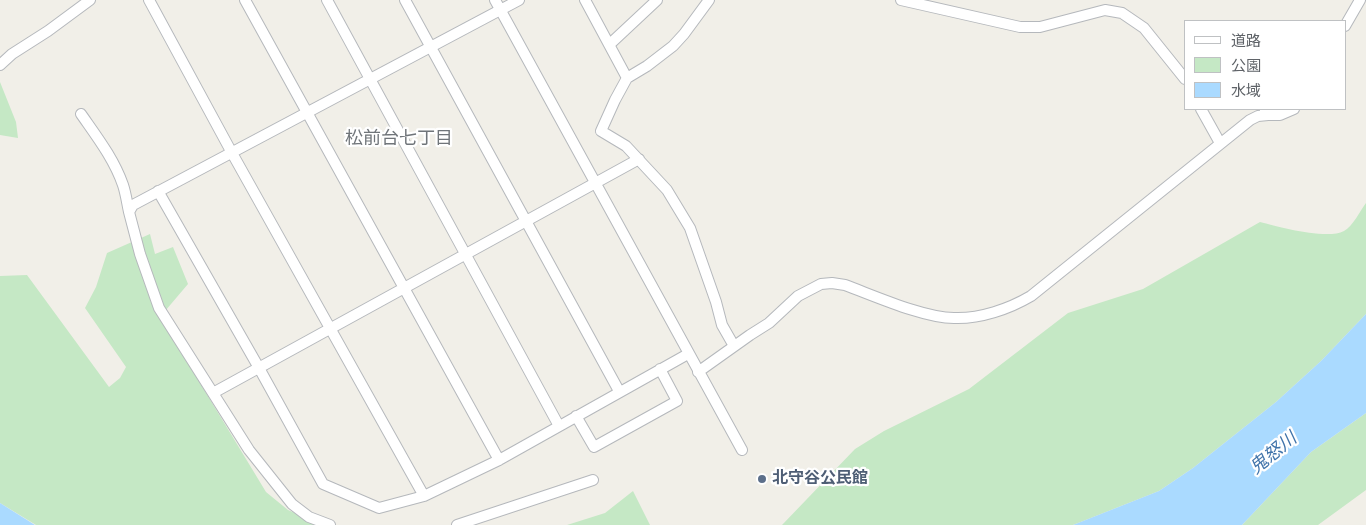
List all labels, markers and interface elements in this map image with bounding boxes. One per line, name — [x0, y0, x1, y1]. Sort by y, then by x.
legend — [1184, 20, 1346, 110]
text: 道路 — [1231, 32, 1261, 51]
text: 公園 — [1231, 57, 1261, 76]
text: 水域 — [1231, 82, 1261, 101]
district label: 松前台七丁目 — [345, 128, 453, 150]
water label: 鬼怒川 — [1246, 429, 1302, 479]
place label: 北守谷公民館 — [772, 469, 868, 489]
marker: 北守谷公民館 — [756, 473, 768, 485]

